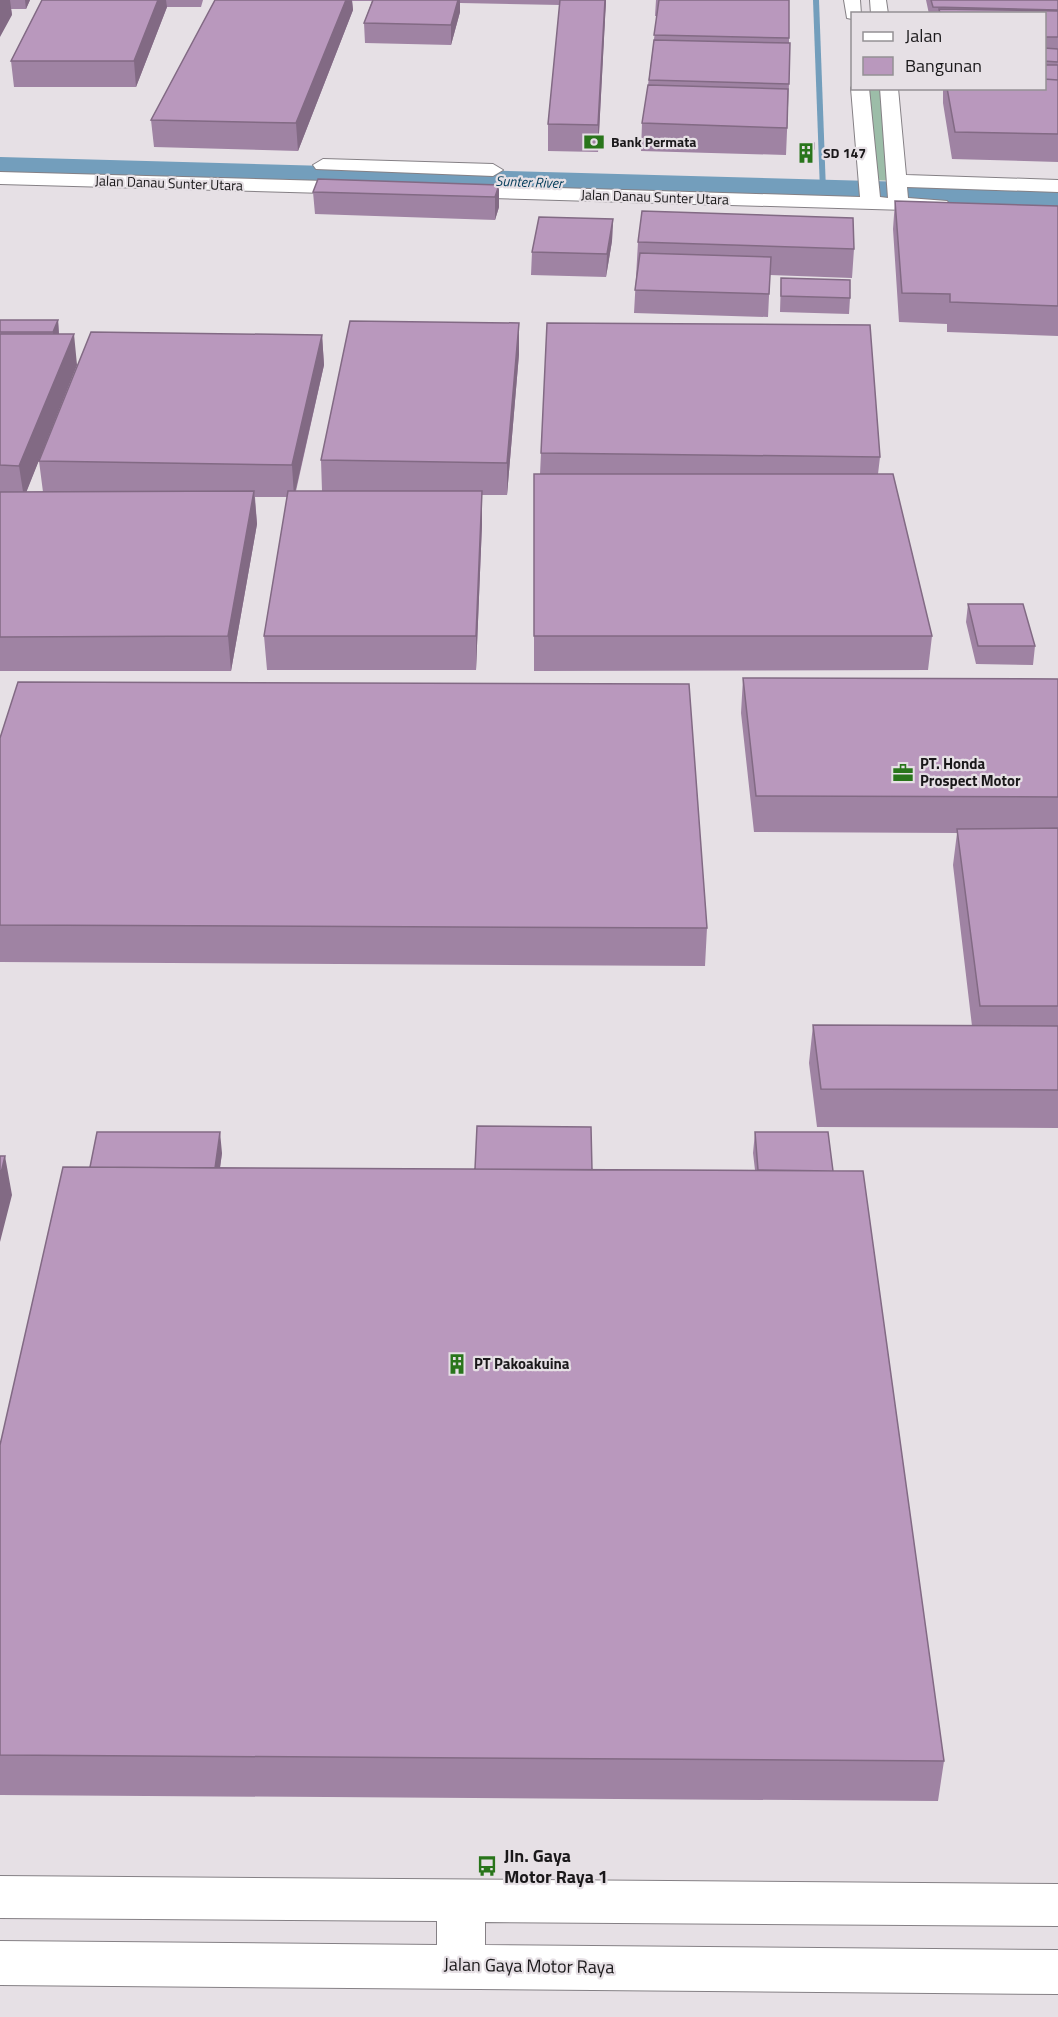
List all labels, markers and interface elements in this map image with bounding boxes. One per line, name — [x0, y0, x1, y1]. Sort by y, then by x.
legend — [851, 12, 1046, 90]
text: Jalan — [905, 22, 942, 49]
text: Bangunan — [905, 52, 982, 79]
bank icon: Bank Permata — [582, 130, 606, 154]
place label: Bank Permata — [611, 131, 696, 152]
building icon: SD 147 — [794, 141, 818, 165]
place label: SD 147 — [823, 142, 866, 163]
street label: Jalan Danau Sunter Utara — [95, 169, 243, 196]
water label: Sunter River — [495, 170, 565, 193]
street label: Jalan Danau Sunter Utara — [581, 183, 729, 210]
place label: PT. Honda Prospect Motor — [920, 752, 1021, 792]
office icon: PT. Honda Prospect Motor — [891, 761, 915, 785]
building icon: PT Pakoakuina — [445, 1352, 469, 1376]
place label: PT Pakoakuina — [474, 1352, 570, 1375]
place label: Jln. Gaya Motor Raya 1 — [504, 1842, 608, 1890]
bus stop icon: Jln. Gaya Motor Raya 1 — [475, 1854, 499, 1878]
street label: Jalan Gaya Motor Raya — [443, 1951, 615, 1980]

